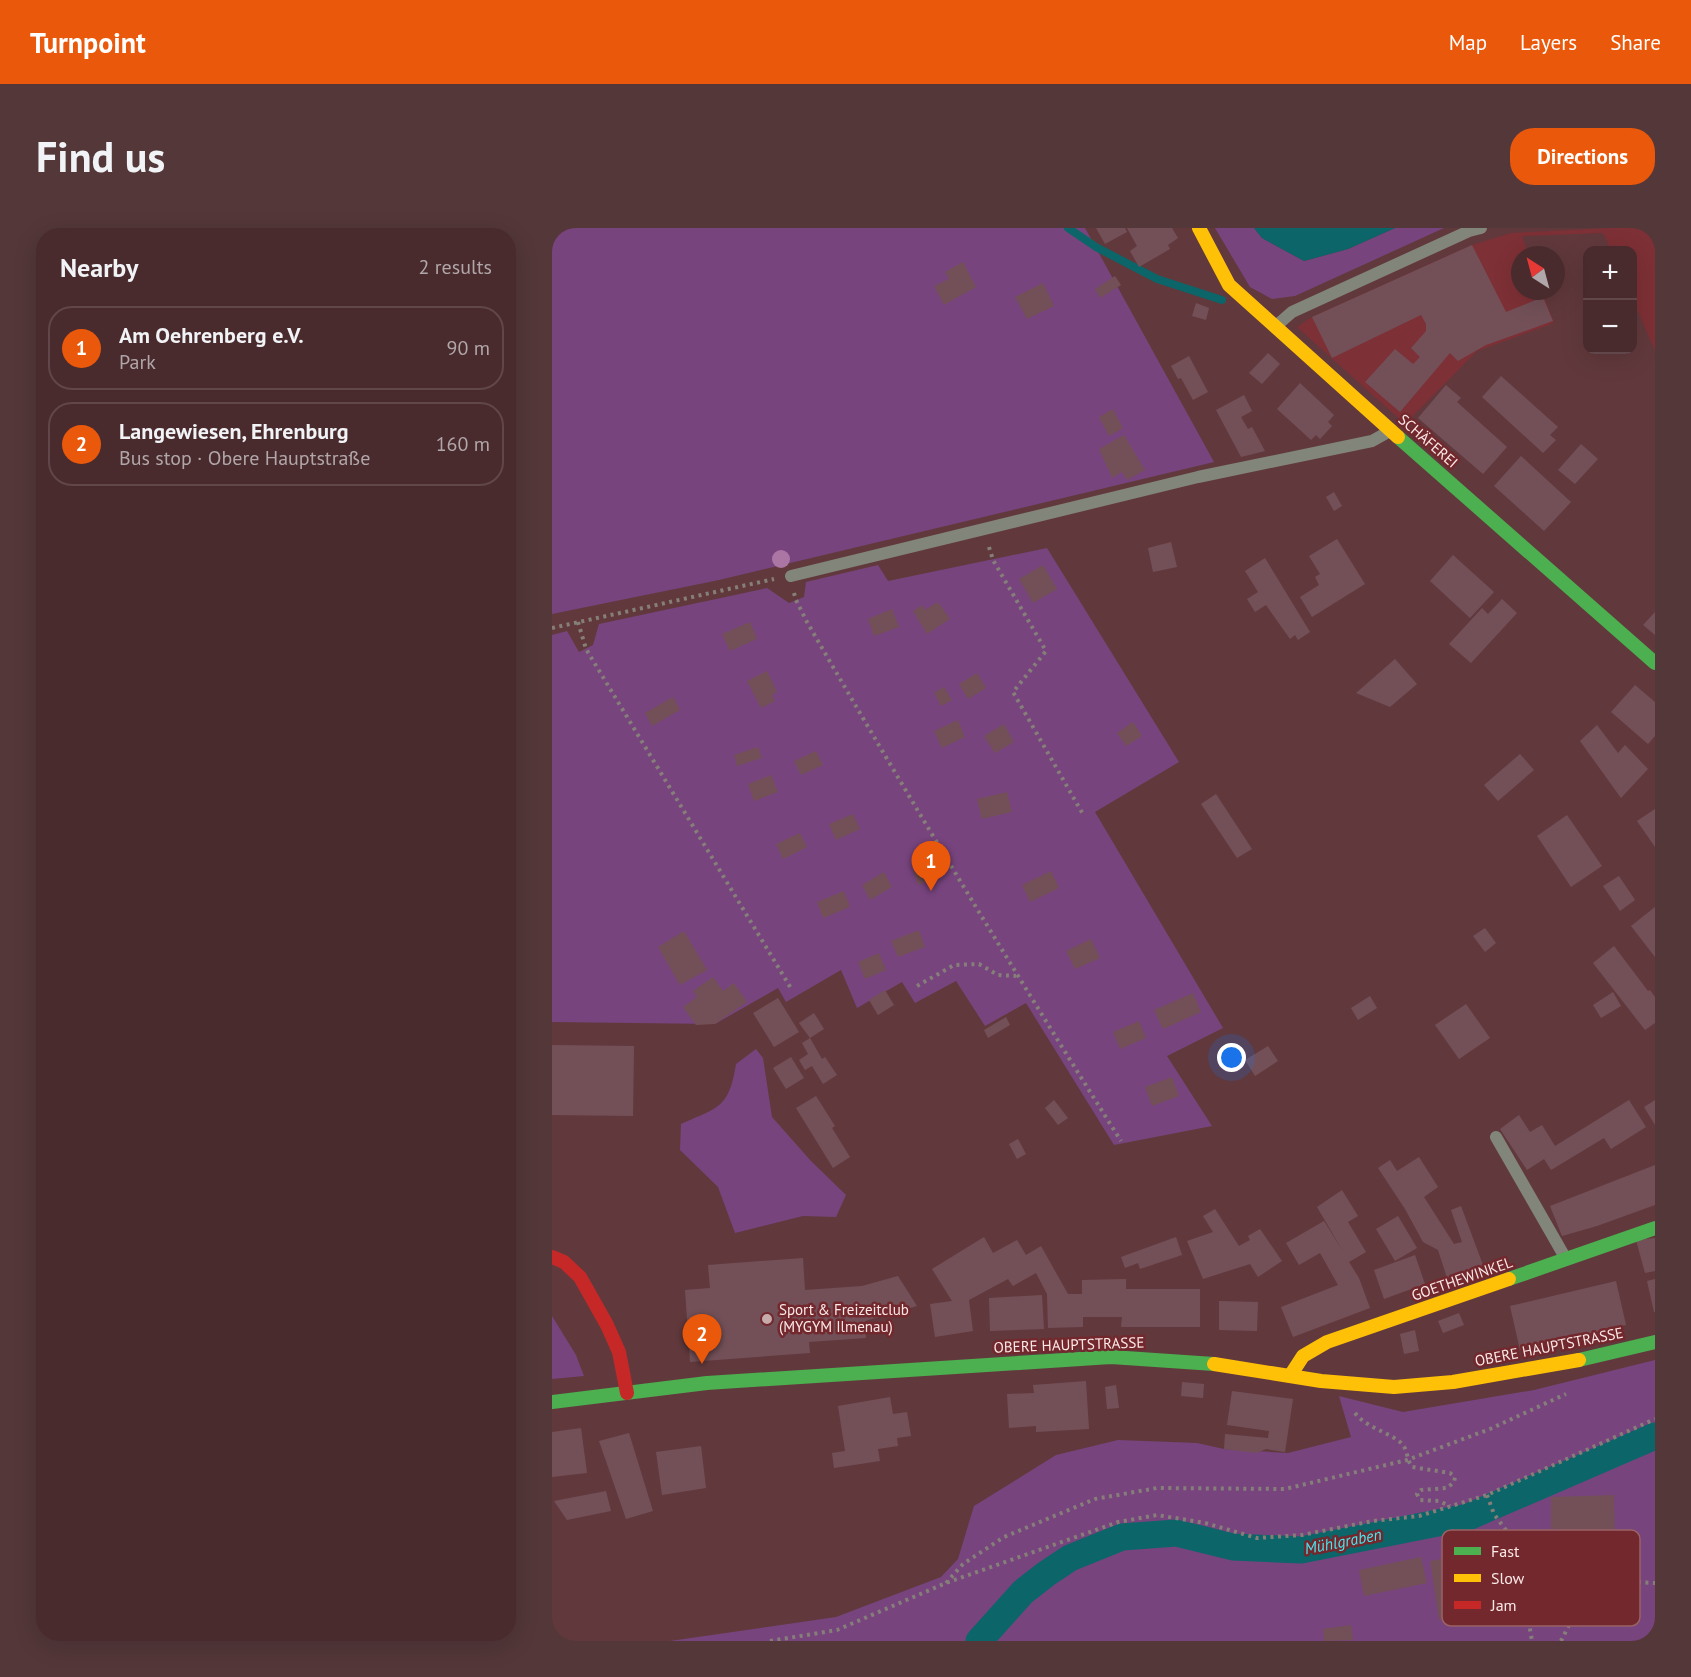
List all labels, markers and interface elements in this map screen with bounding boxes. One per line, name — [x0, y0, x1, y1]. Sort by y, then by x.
text: Turnpoint — [30, 24, 146, 61]
text: Map — [1449, 29, 1487, 56]
text: Layers — [1520, 29, 1577, 56]
text: Share — [1610, 29, 1661, 56]
button: Directions — [1510, 128, 1655, 185]
text: Find us — [36, 129, 165, 184]
north arrow — [1511, 246, 1565, 300]
map controls — [1583, 246, 1637, 354]
button: + — [1583, 246, 1637, 300]
text: Nearby — [60, 251, 138, 284]
text: 2 results — [419, 254, 492, 280]
button: − — [1583, 300, 1637, 354]
text: Am Oehrenberg e.V. — [119, 321, 304, 349]
text: 1 — [76, 335, 87, 361]
text: 90 m — [447, 335, 490, 361]
text: Park — [119, 349, 156, 375]
street label: SCHÄFEREI — [1395, 410, 1462, 472]
text: Langewiesen, Ehrenburg — [119, 417, 349, 445]
text: 2 — [76, 431, 87, 457]
text: 160 m — [436, 431, 490, 457]
text: Bus stop · Obere Hauptstraße — [119, 445, 370, 471]
pin: 1 — [912, 842, 950, 891]
your location — [1217, 1043, 1246, 1072]
street label: GOETHEWINKEL — [1409, 1252, 1515, 1305]
place label: Sport & Freizeitclub (MYGYM Ilmenau) — [779, 1300, 909, 1336]
marker: Sport & Freizeitclub (MYGYM Ilmenau) — [760, 1312, 774, 1326]
pin: 2 — [682, 1314, 722, 1364]
street label: OBERE HAUPTSTRASSE — [1473, 1323, 1625, 1370]
street label: OBERE HAUPTSTRASSE — [993, 1332, 1145, 1357]
water label: Mühlgraben — [1303, 1524, 1383, 1558]
legend — [1442, 1530, 1640, 1626]
text: Fast — [1491, 1541, 1520, 1561]
text: Slow — [1491, 1568, 1525, 1588]
text: Jam — [1490, 1595, 1517, 1615]

